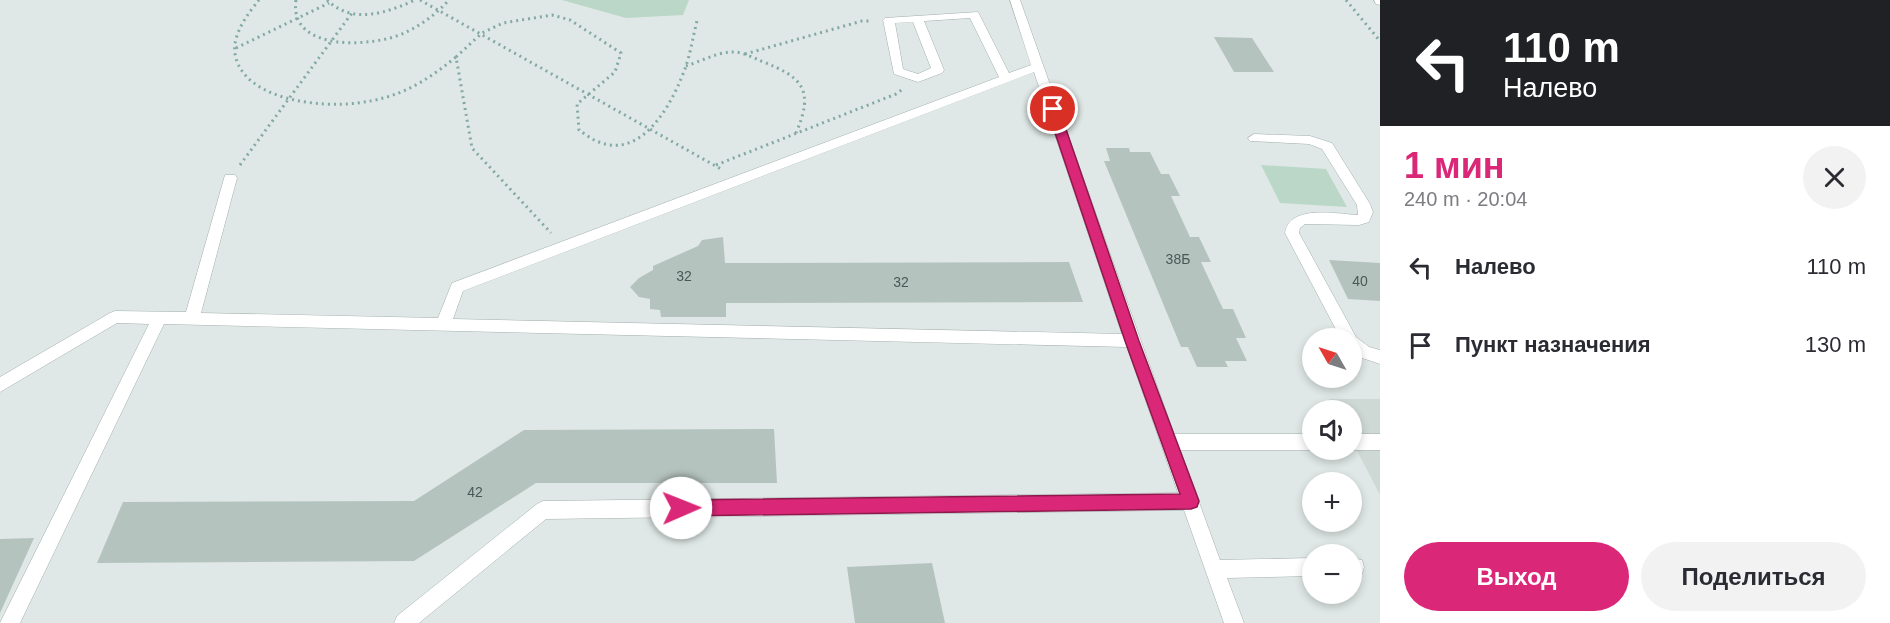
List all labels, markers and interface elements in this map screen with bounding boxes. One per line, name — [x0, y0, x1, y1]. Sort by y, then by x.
icon: left — [1404, 24, 1482, 102]
text: 110 m — [1503, 24, 1620, 71]
text: Налево — [1503, 73, 1597, 103]
pin — [1027, 83, 1078, 134]
icon: arrive — [1036, 92, 1069, 125]
text: 1 мин — [1404, 145, 1505, 186]
button: close — [1803, 146, 1866, 209]
text: 240 m · 20:04 — [1404, 188, 1527, 210]
house number: 38Б — [1166, 251, 1190, 267]
icon: left — [1404, 251, 1437, 284]
text: Налево — [1455, 254, 1536, 279]
text: 110 m — [1806, 254, 1866, 279]
house number: 32 — [676, 268, 692, 284]
house number: 40 — [1352, 273, 1368, 289]
house number: 32 — [893, 274, 909, 290]
north arrow — [1302, 328, 1362, 388]
map controls — [1302, 328, 1362, 604]
icon: arrive — [1404, 329, 1437, 362]
text: Пункт назначения — [1455, 332, 1651, 357]
text: 130 m — [1805, 332, 1866, 357]
button: sound — [1302, 400, 1362, 460]
button: + — [1302, 472, 1362, 532]
position arrow — [649, 476, 713, 540]
house number: 42 — [467, 484, 483, 500]
button: Выход — [1404, 542, 1629, 611]
button: Поделиться — [1641, 542, 1866, 611]
button: − — [1302, 544, 1362, 604]

